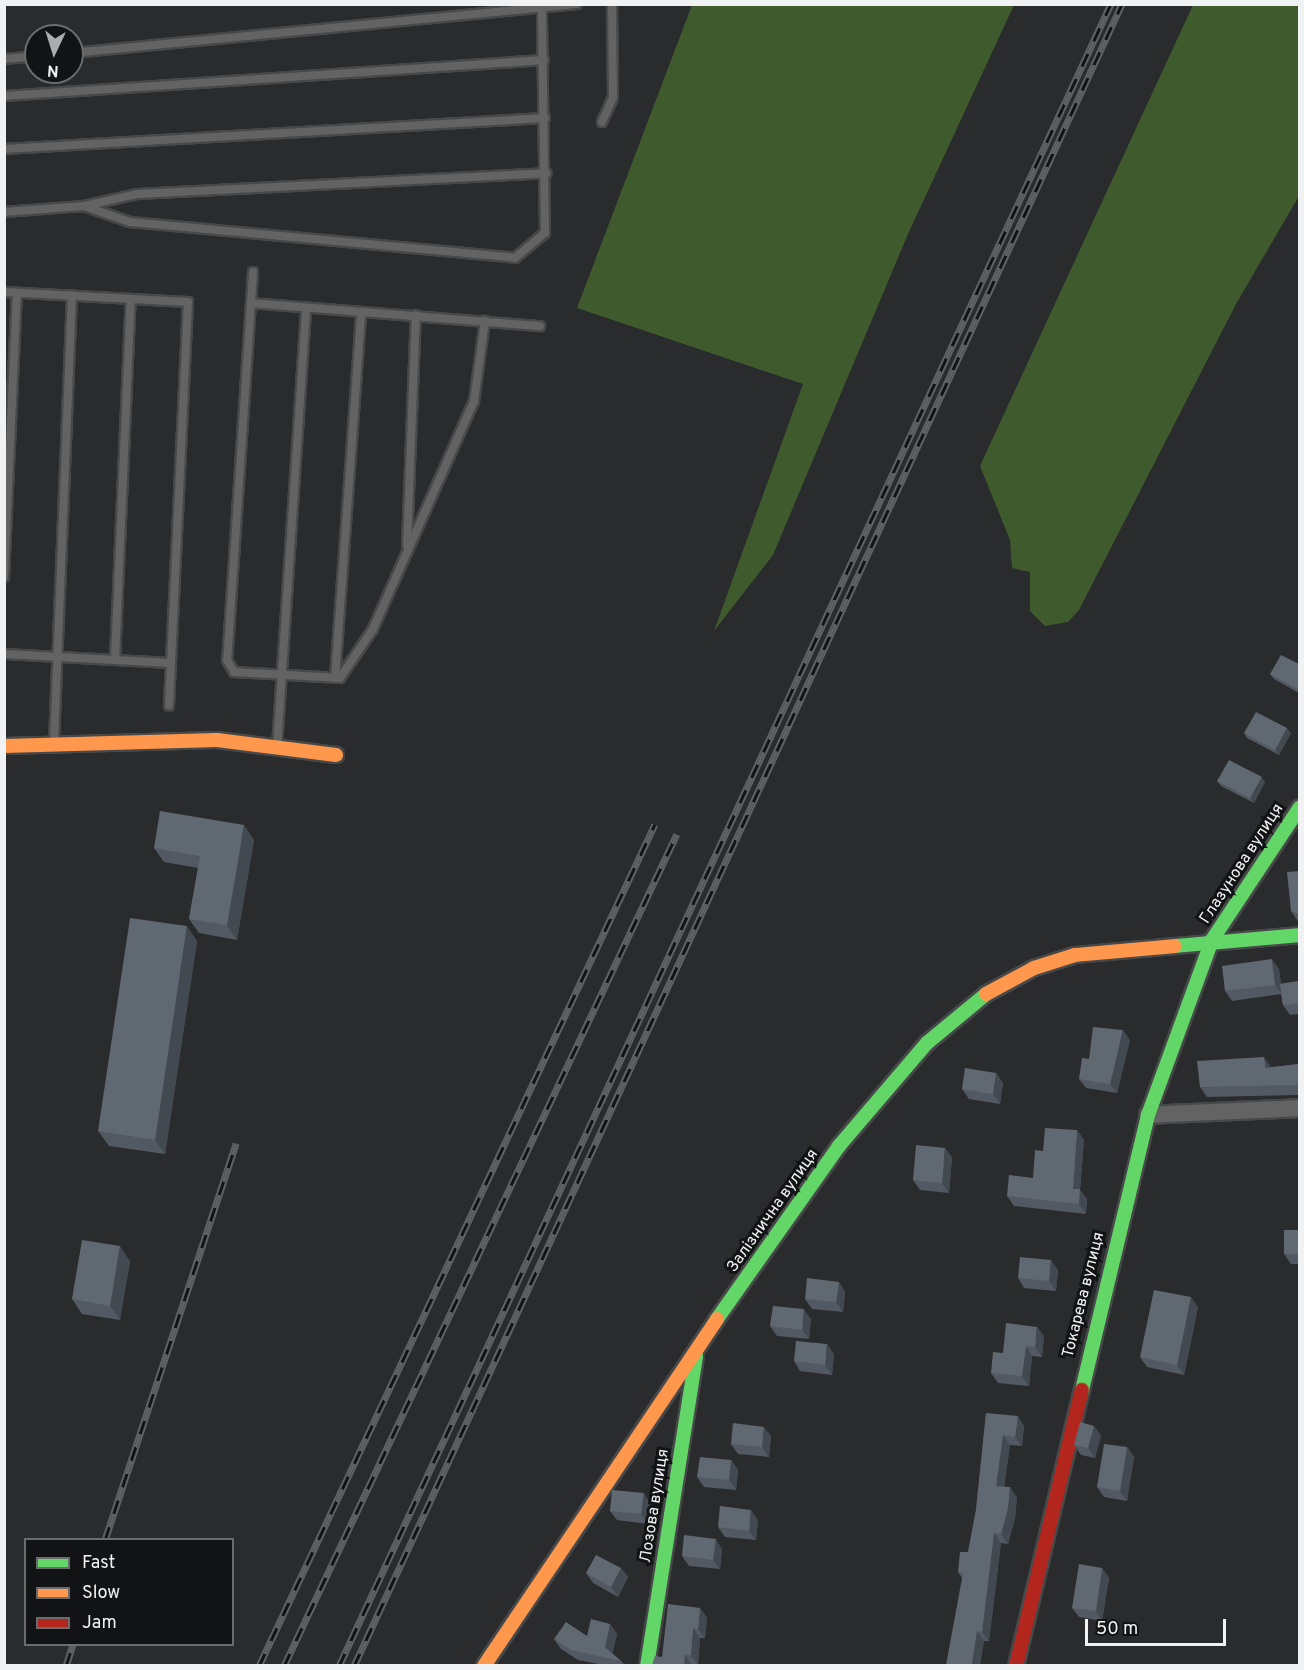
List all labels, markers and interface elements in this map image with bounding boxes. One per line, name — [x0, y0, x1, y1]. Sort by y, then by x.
north arrow — [24, 24, 84, 84]
text: N — [46, 60, 59, 80]
street label: Глазунова вулиця — [1196, 800, 1288, 928]
street label: Залізнична вулиця — [723, 1146, 823, 1276]
street label: Токарева вулиця — [1059, 1230, 1109, 1360]
street label: Лозова вулиця — [636, 1448, 674, 1564]
legend — [24, 1538, 234, 1646]
text: Fast — [82, 1552, 115, 1575]
text: Slow — [82, 1582, 120, 1605]
scale bar — [1088, 1607, 1229, 1645]
text: Jam — [82, 1612, 117, 1635]
text: 50 m — [1096, 1618, 1138, 1641]

